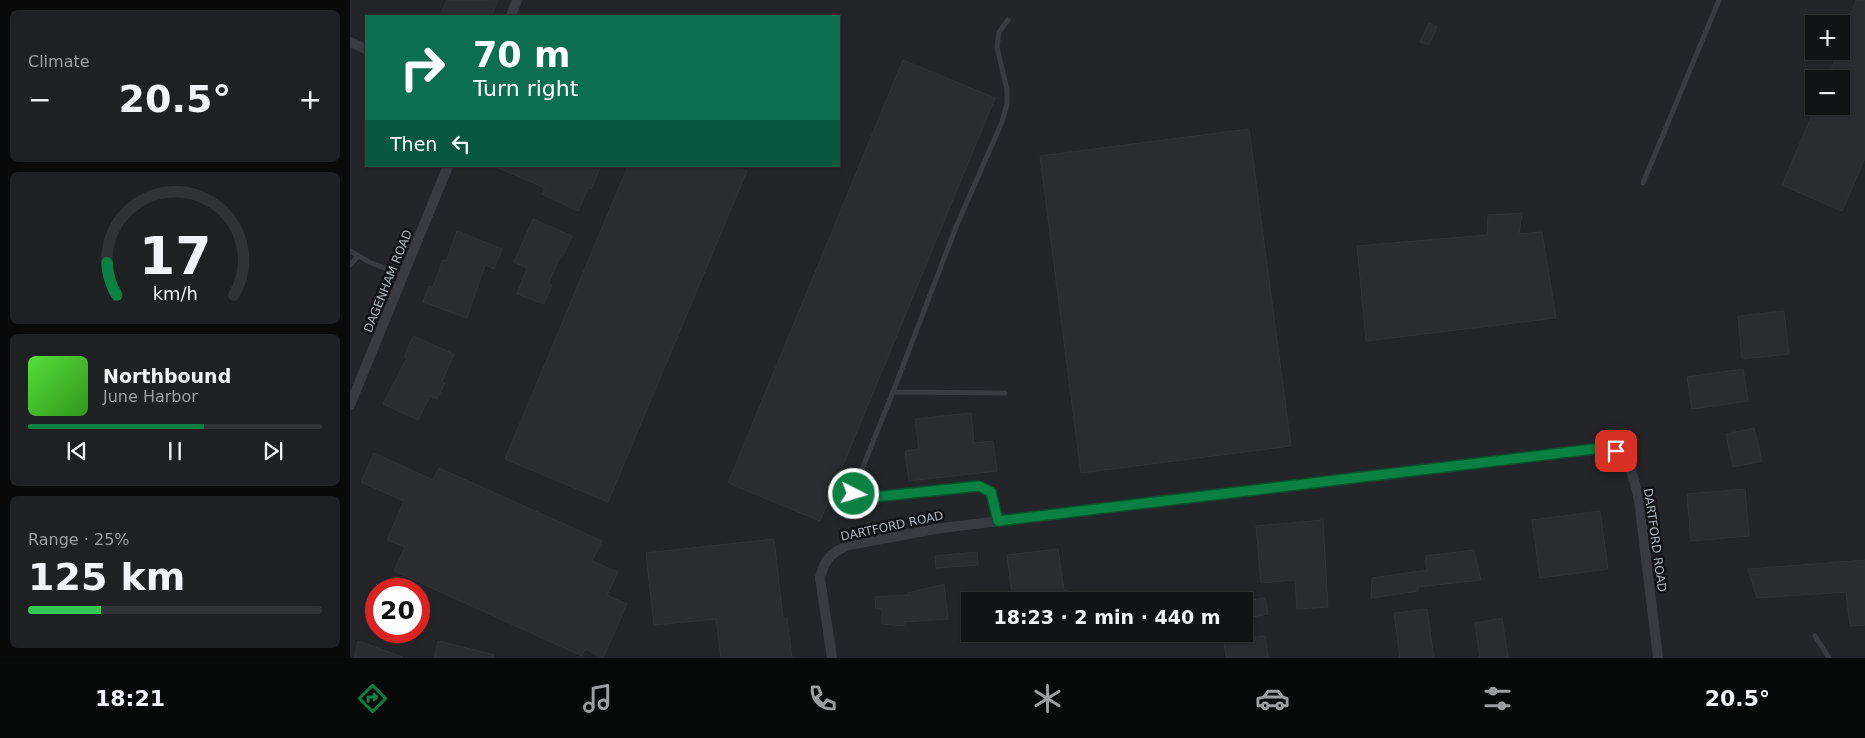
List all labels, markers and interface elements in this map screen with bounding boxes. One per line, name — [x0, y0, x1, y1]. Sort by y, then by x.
map controls — [1805, 15, 1850, 115]
button: + — [1805, 15, 1850, 60]
icon: right — [390, 35, 455, 100]
text: 70 m — [473, 35, 570, 75]
text: Climate — [28, 52, 90, 71]
button: − — [1805, 70, 1850, 115]
text: Turn right — [473, 76, 578, 101]
text: 20.5° — [119, 77, 231, 121]
text: − — [28, 83, 51, 116]
text: + — [299, 83, 322, 116]
icon: left — [447, 130, 475, 158]
text: Then — [390, 133, 437, 155]
text: 17 — [139, 226, 211, 286]
street label: DAGENHAM ROAD — [361, 228, 415, 334]
text: km/h — [152, 283, 198, 304]
text: Northbound — [103, 365, 231, 387]
text: June Harbor — [103, 387, 198, 406]
pin — [1595, 430, 1637, 472]
icon: previous — [63, 437, 91, 465]
icon: pause — [161, 437, 189, 465]
icon: next — [259, 437, 287, 465]
icon: arrive — [1602, 437, 1630, 465]
position arrow — [827, 467, 879, 519]
street label: DARTFORD ROAD — [1641, 487, 1669, 593]
street label: DARTFORD ROAD — [839, 508, 945, 544]
text: Range · 25% — [28, 530, 130, 549]
text: 125 km — [28, 555, 185, 599]
speed limit sign: 20 — [365, 578, 430, 643]
text: 18:23 · 2 min · 440 m — [993, 606, 1221, 628]
icon: directions — [355, 681, 390, 716]
icon: music — [580, 681, 615, 716]
icon: phone — [805, 681, 840, 716]
icon: climate — [1030, 681, 1065, 716]
icon: car — [1255, 681, 1290, 716]
icon: filters — [1480, 681, 1515, 716]
text: 18:21 — [95, 686, 165, 711]
text: 20.5° — [1705, 686, 1770, 711]

